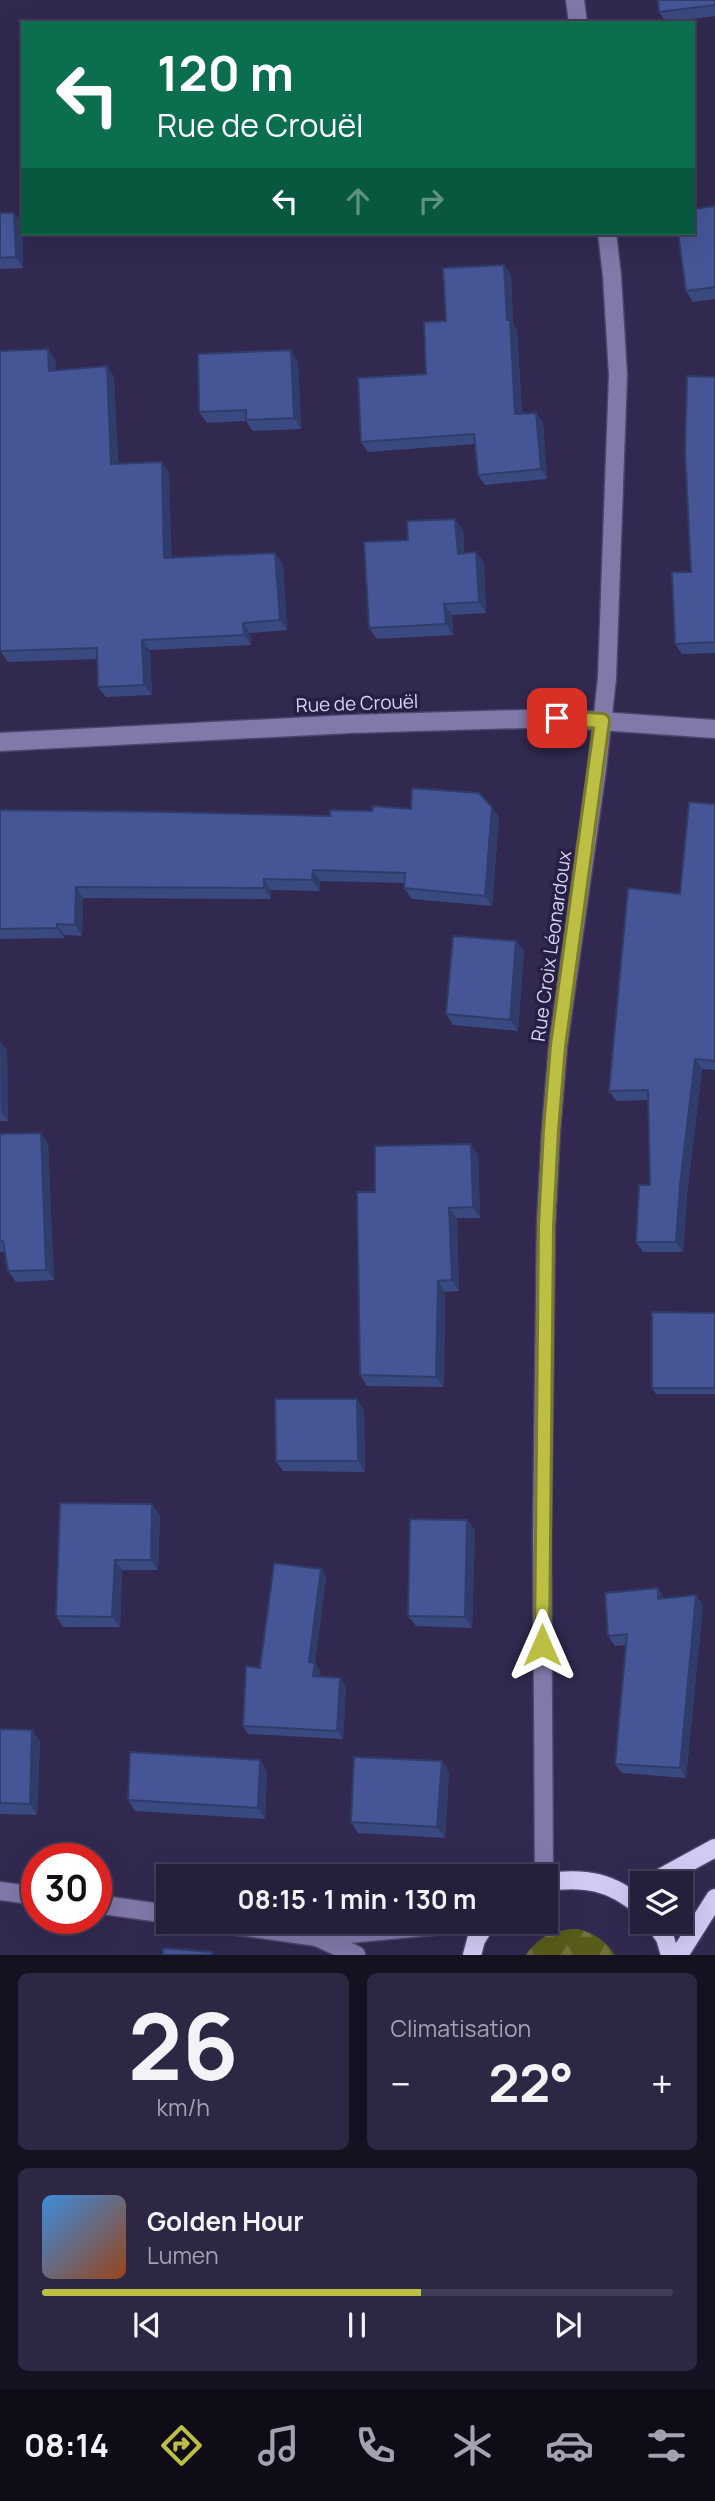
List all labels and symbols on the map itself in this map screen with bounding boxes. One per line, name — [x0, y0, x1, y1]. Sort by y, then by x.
street label: Rue de Crouël — [295, 688, 419, 718]
pin — [527, 688, 587, 748]
street label: Rue Croix Léonardoux — [525, 849, 577, 1043]
position arrow — [505, 1608, 579, 1682]
speed limit sign: 30 — [21, 1843, 112, 1934]

